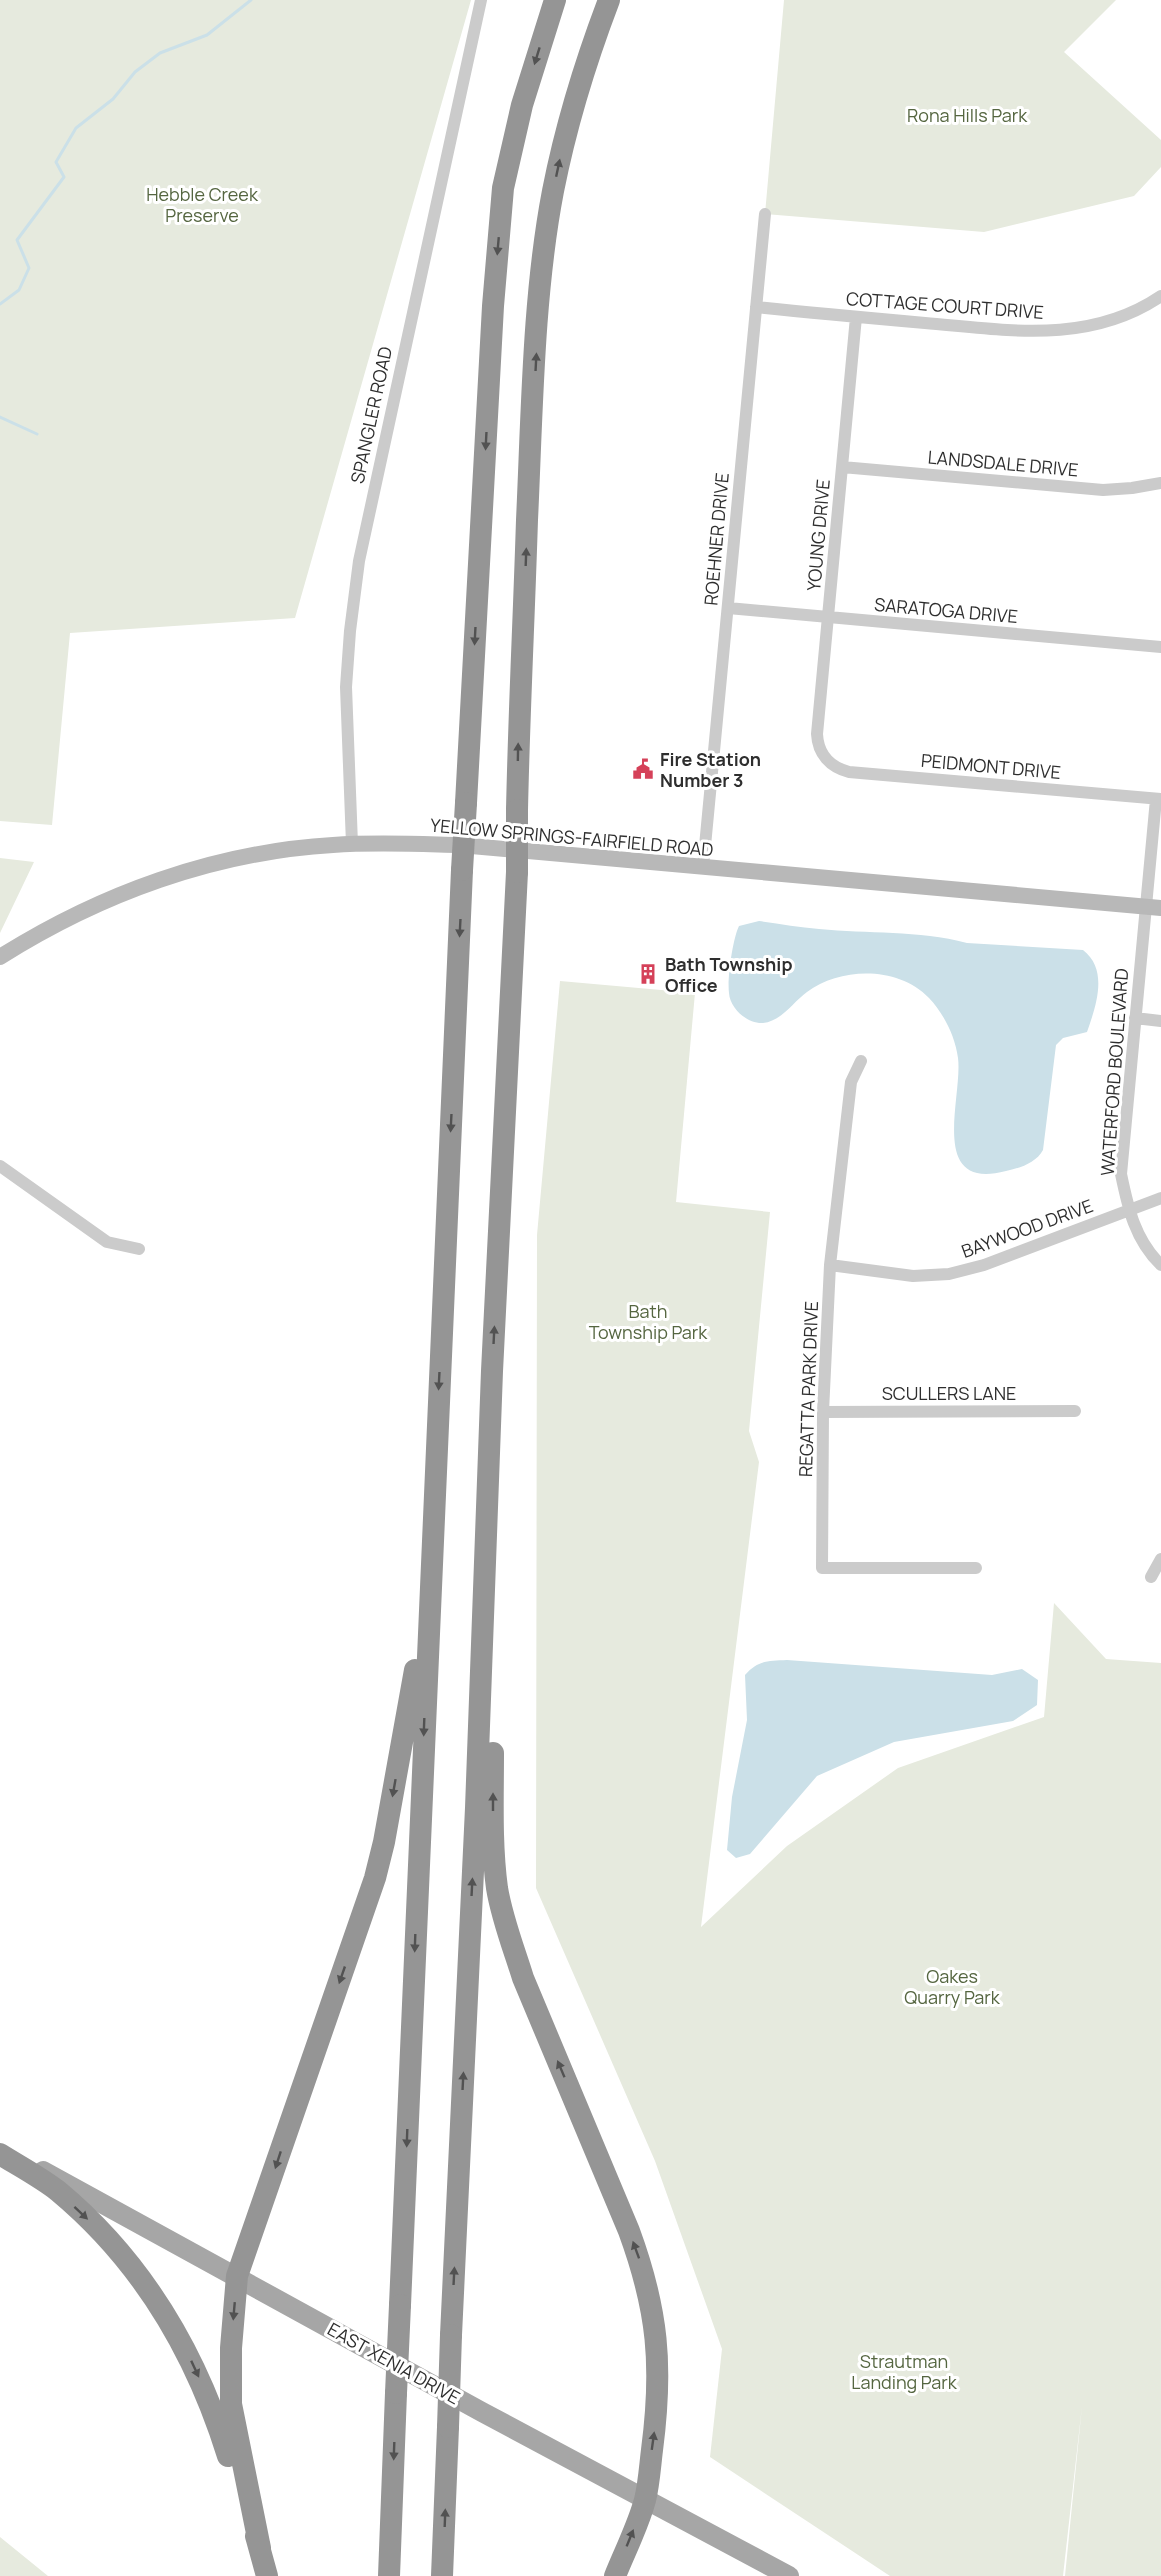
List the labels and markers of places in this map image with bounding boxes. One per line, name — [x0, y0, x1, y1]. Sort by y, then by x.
place label: Fire Station Number 3 — [660, 747, 761, 792]
public building icon: Fire Station Number 3 — [631, 757, 655, 781]
place label: Bath Township Office — [665, 952, 792, 997]
building icon: Bath Township Office — [636, 962, 660, 986]

